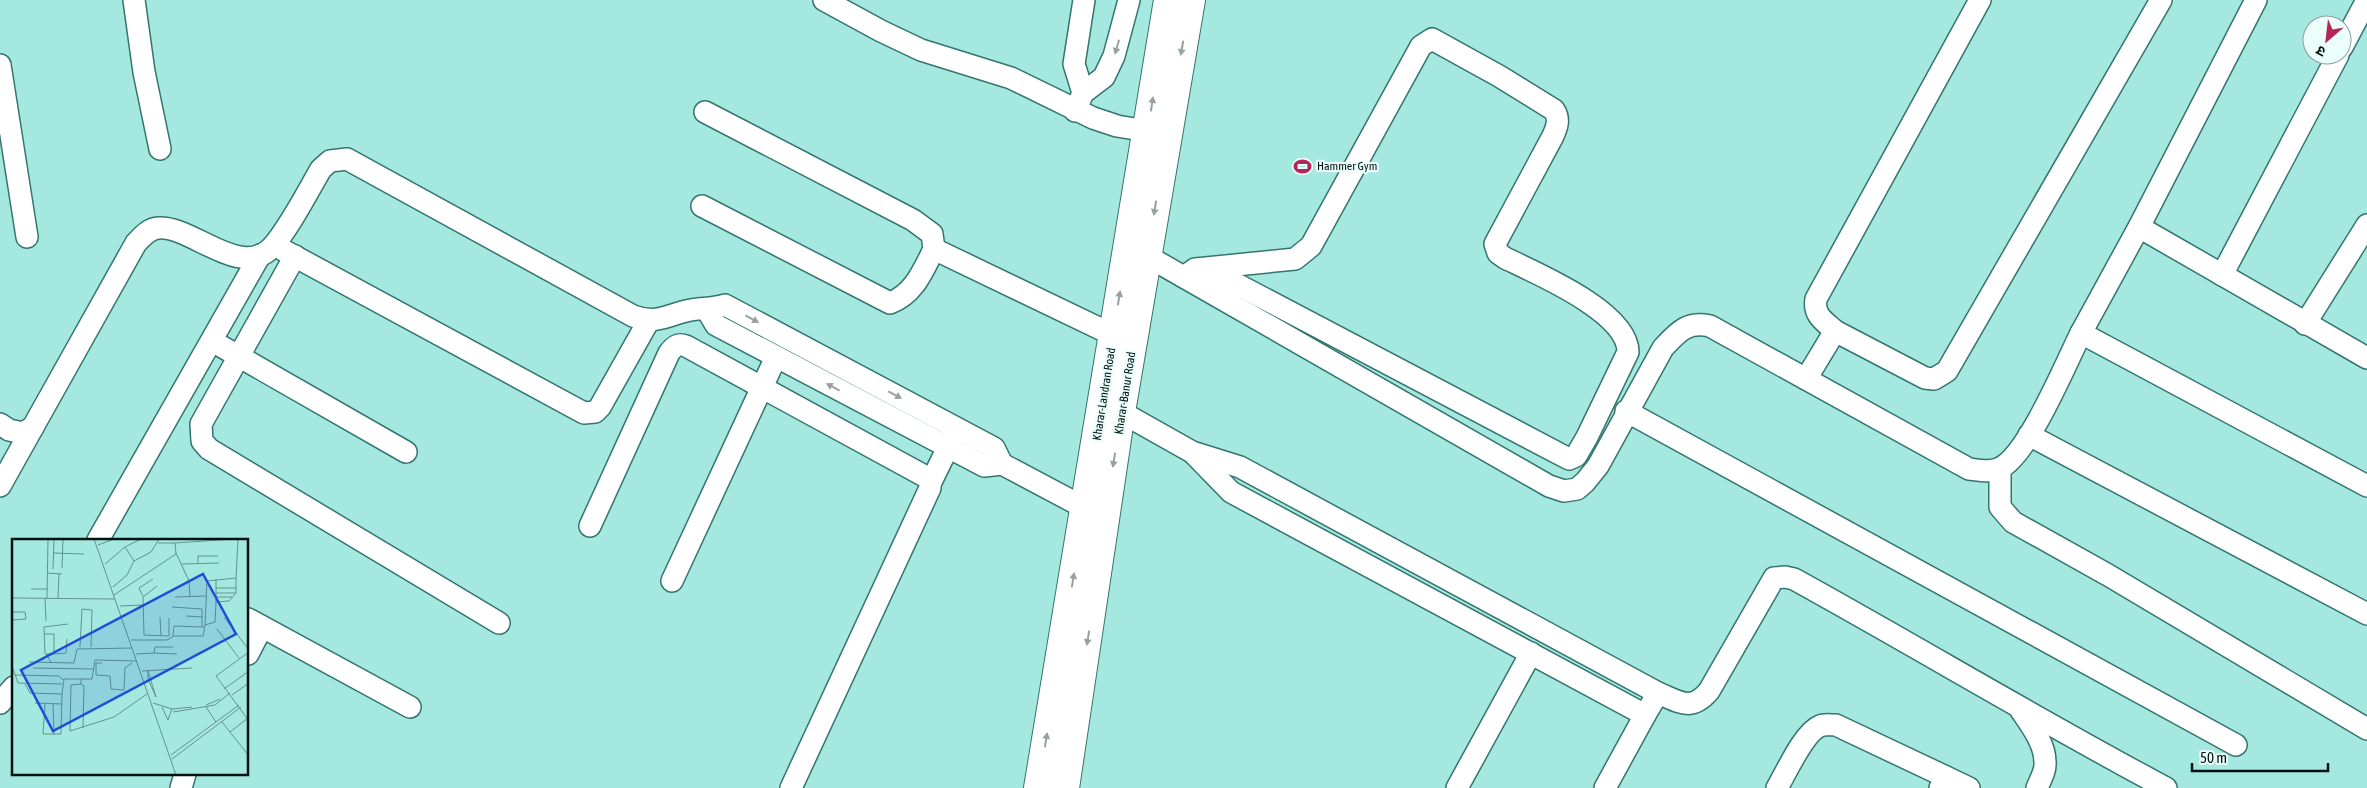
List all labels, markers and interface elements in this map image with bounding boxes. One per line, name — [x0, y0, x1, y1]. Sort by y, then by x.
north arrow — [2302, 15, 2352, 65]
one-way arrow — [1113, 39, 1121, 55]
one-way arrow — [1178, 40, 1186, 56]
text: उ — [2313, 42, 2328, 60]
one-way arrow — [1148, 95, 1156, 111]
sports icon: Hammer Gym — [1293, 156, 1313, 176]
place label: Hammer Gym — [1317, 159, 1377, 173]
one-way arrow — [1151, 201, 1159, 217]
one-way arrow — [1116, 290, 1124, 306]
one-way arrow — [745, 315, 759, 323]
street label: Kharar-Landran Road — [1090, 347, 1118, 441]
street label: Kharar-Banur Road — [1112, 351, 1138, 435]
one-way arrow — [826, 383, 840, 391]
one-way arrow — [888, 391, 903, 399]
one-way arrow — [1110, 452, 1118, 468]
inset map — [12, 539, 249, 776]
one-way arrow — [1069, 571, 1077, 587]
one-way arrow — [1083, 630, 1091, 646]
one-way arrow — [1043, 732, 1051, 748]
scale bar — [2192, 740, 2328, 772]
text: 50 m — [2200, 749, 2227, 766]

